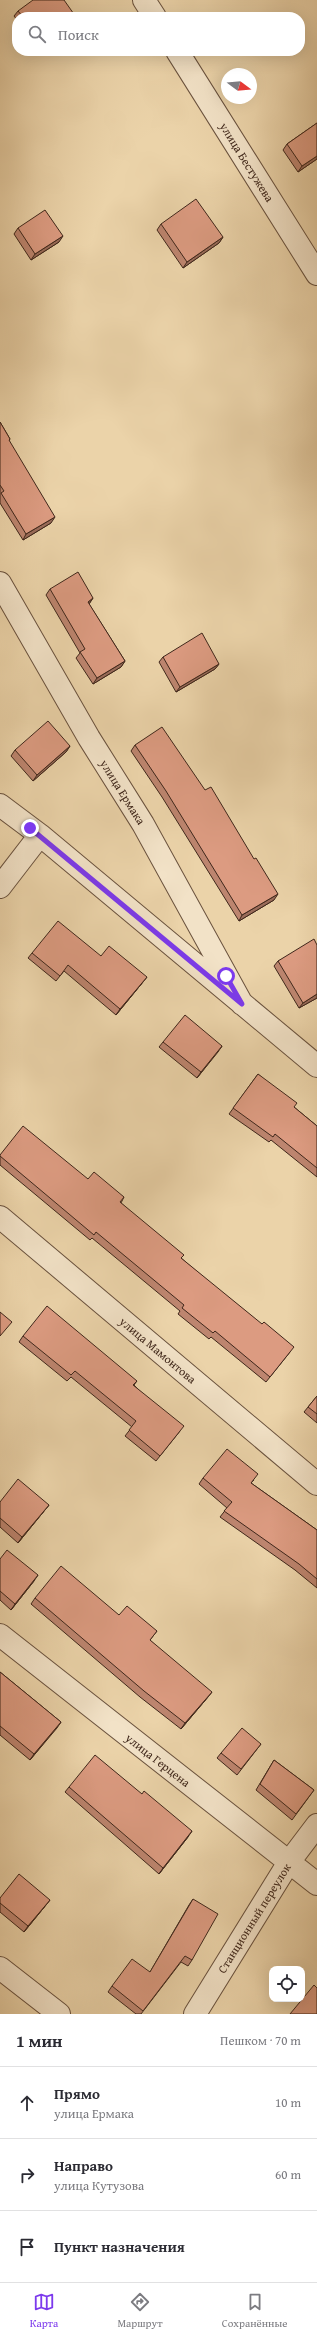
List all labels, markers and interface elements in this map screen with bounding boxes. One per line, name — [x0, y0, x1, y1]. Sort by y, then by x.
search box — [12, 12, 305, 56]
icon: search — [26, 23, 48, 45]
text: Поиск — [58, 24, 99, 45]
north arrow — [221, 68, 257, 104]
street label: улица Бестужева — [215, 118, 278, 205]
street label: улица Ермака — [96, 755, 150, 828]
route end — [21, 819, 39, 837]
route start — [217, 967, 235, 985]
street label: улица Мамонтова — [115, 1312, 200, 1387]
street label: улица Герцена — [121, 1729, 194, 1791]
street label: Станционный переулок — [213, 1859, 295, 1976]
map controls — [269, 1966, 305, 2002]
button: locate — [269, 1966, 305, 2002]
text: 1 мин — [16, 2028, 62, 2053]
text: Пешком · 70 m — [220, 2031, 301, 2050]
text: Прямо — [54, 2083, 100, 2104]
icon: ahead — [16, 2092, 38, 2114]
text: 10 m — [275, 2093, 301, 2112]
text: улица Ермака — [54, 2104, 134, 2123]
text: Направо — [54, 2155, 113, 2176]
icon: right — [16, 2164, 38, 2186]
text: 60 m — [275, 2165, 301, 2184]
text: улица Кутузова — [54, 2176, 144, 2195]
icon: arrive — [16, 2236, 38, 2258]
text: Пункт назначения — [54, 2236, 185, 2257]
tab: Карта — [30, 2291, 58, 2331]
tab: Маршрут — [117, 2291, 162, 2331]
tab: Сохранённые — [222, 2291, 287, 2331]

